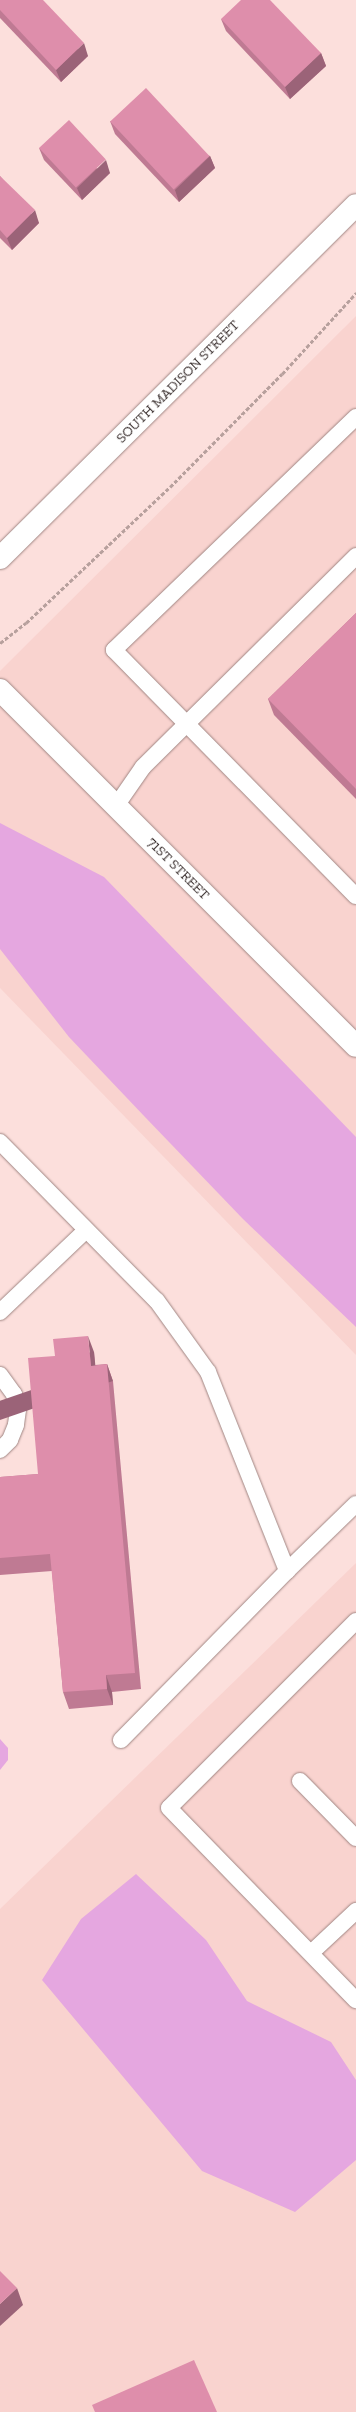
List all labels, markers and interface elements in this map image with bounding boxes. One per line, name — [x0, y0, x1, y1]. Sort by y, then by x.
street label: SOUTH MADISON STREET — [113, 317, 243, 447]
street label: 71ST STREET — [143, 834, 213, 904]

